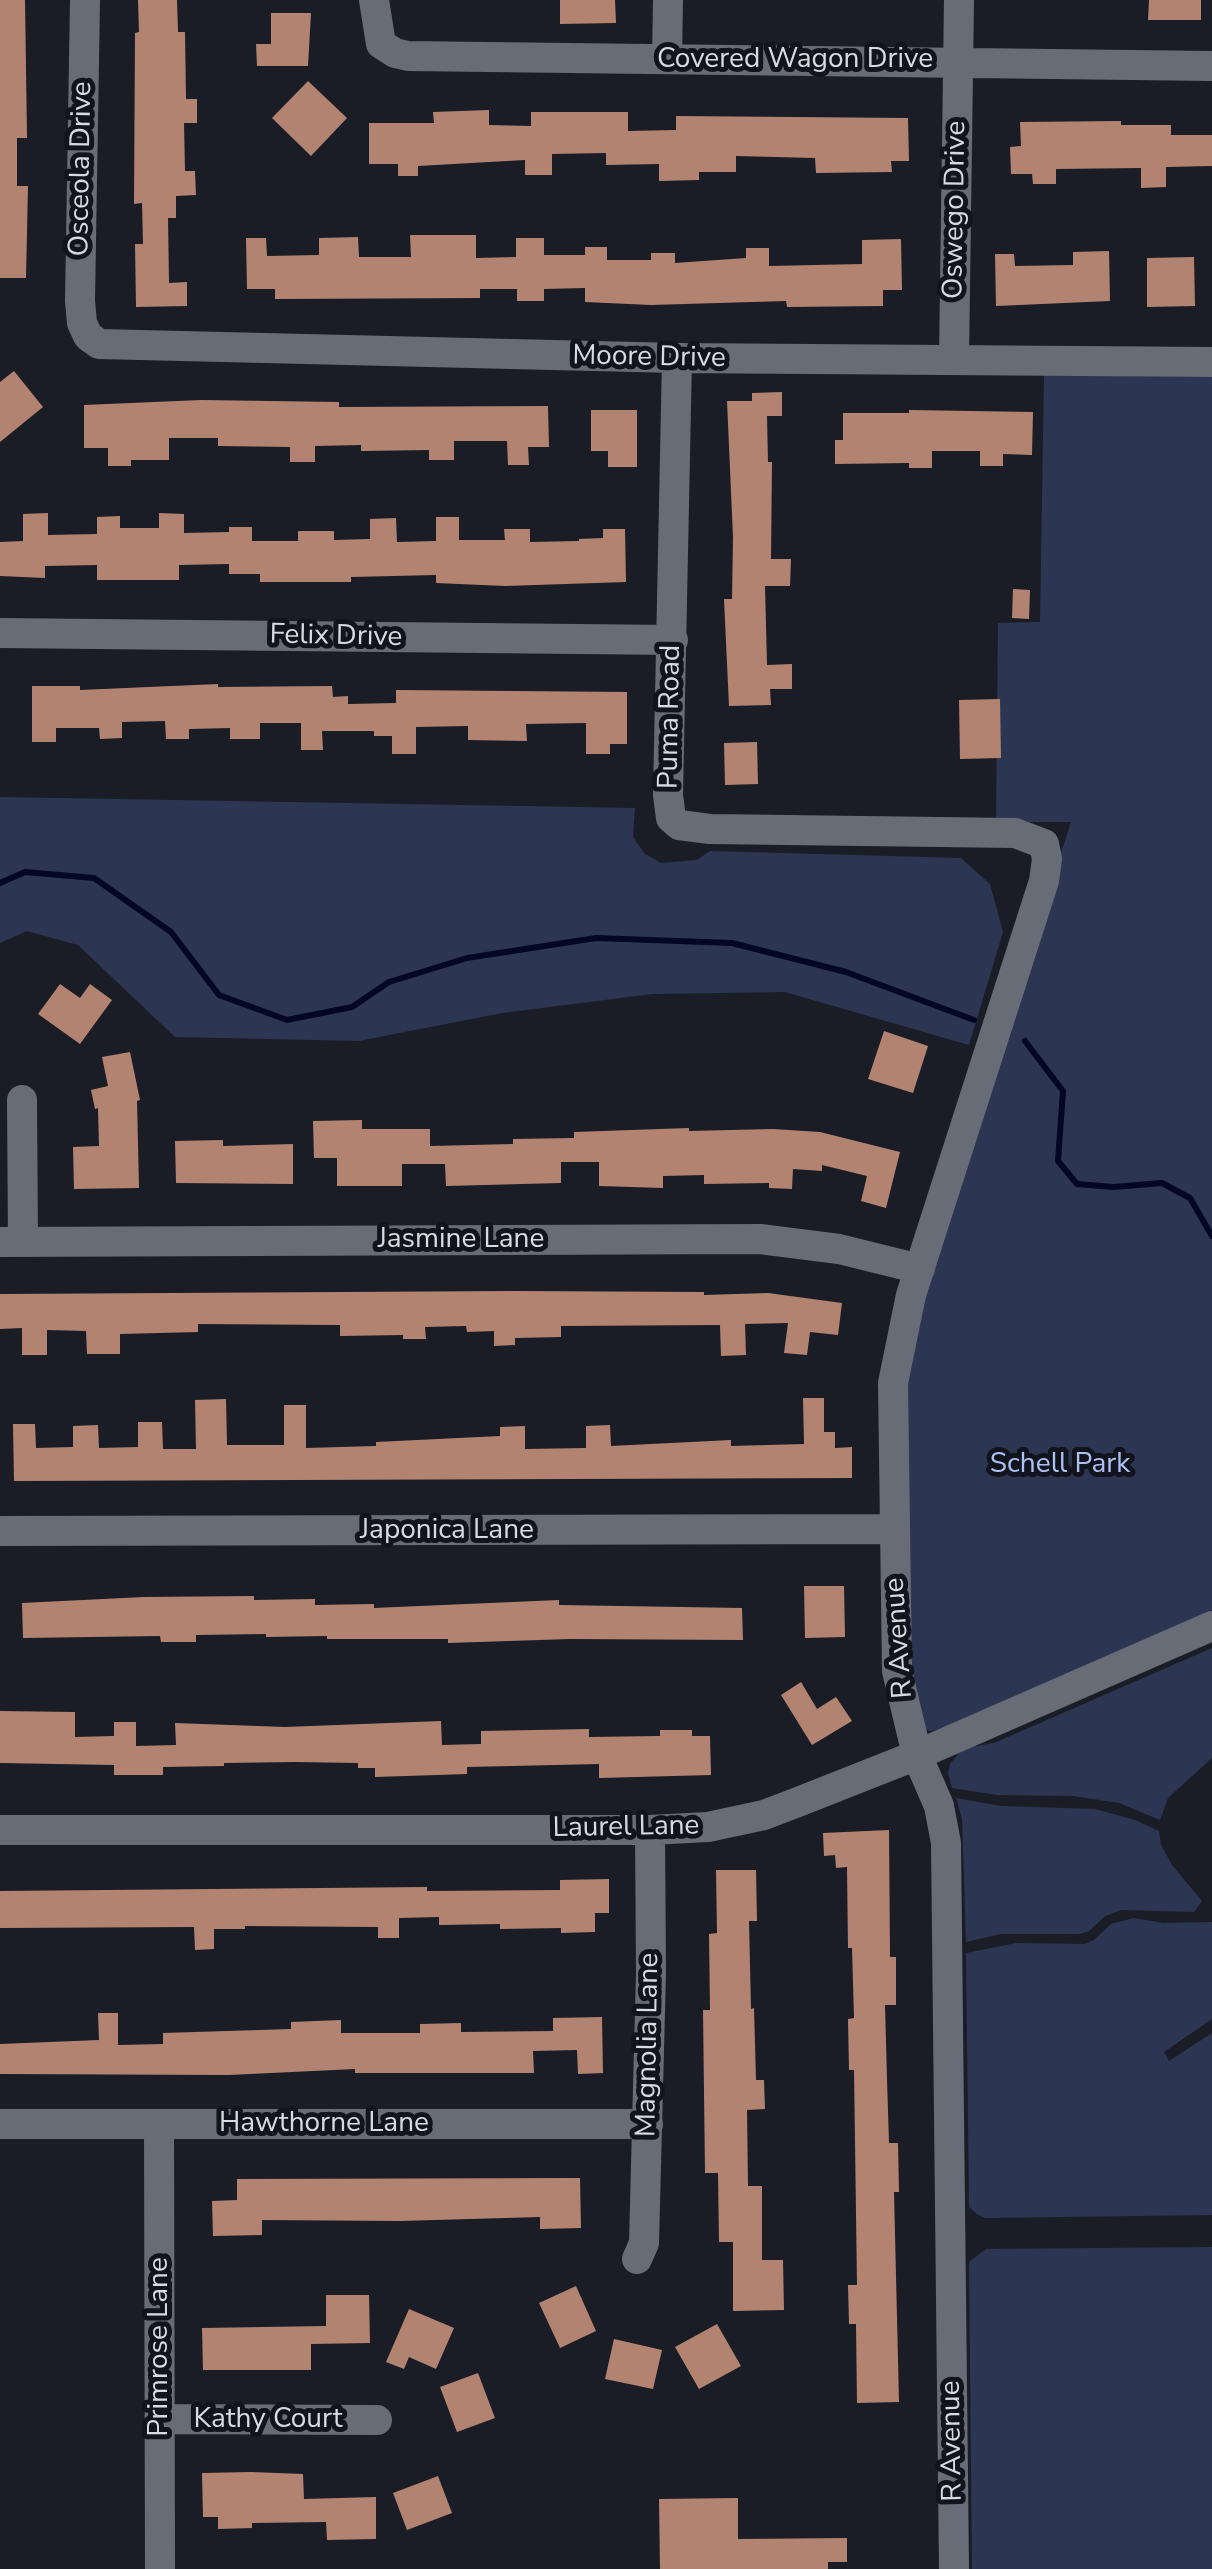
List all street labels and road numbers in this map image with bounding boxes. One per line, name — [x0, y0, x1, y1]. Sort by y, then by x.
street label: Covered Wagon Drive — [657, 43, 933, 77]
street label: Osceola Drive — [64, 81, 100, 257]
street label: Oswego Drive — [938, 120, 974, 300]
street label: Moore Drive — [572, 340, 726, 376]
street label: Felix Drive — [269, 619, 403, 655]
street label: Puma Road — [653, 645, 689, 789]
street label: Jasmine Lane — [378, 1223, 544, 1257]
street label: Japonica Lane — [360, 1514, 534, 1548]
street label: R Avenue — [879, 1576, 921, 1700]
street label: Laurel Lane — [552, 1810, 700, 1846]
street label: Magnolia Lane — [631, 1953, 667, 2137]
street label: Hawthorne Lane — [219, 2107, 429, 2141]
street label: Primrose Lane — [143, 2257, 177, 2437]
street label: R Avenue — [935, 2380, 971, 2502]
street label: Kathy Court — [193, 2403, 343, 2437]

